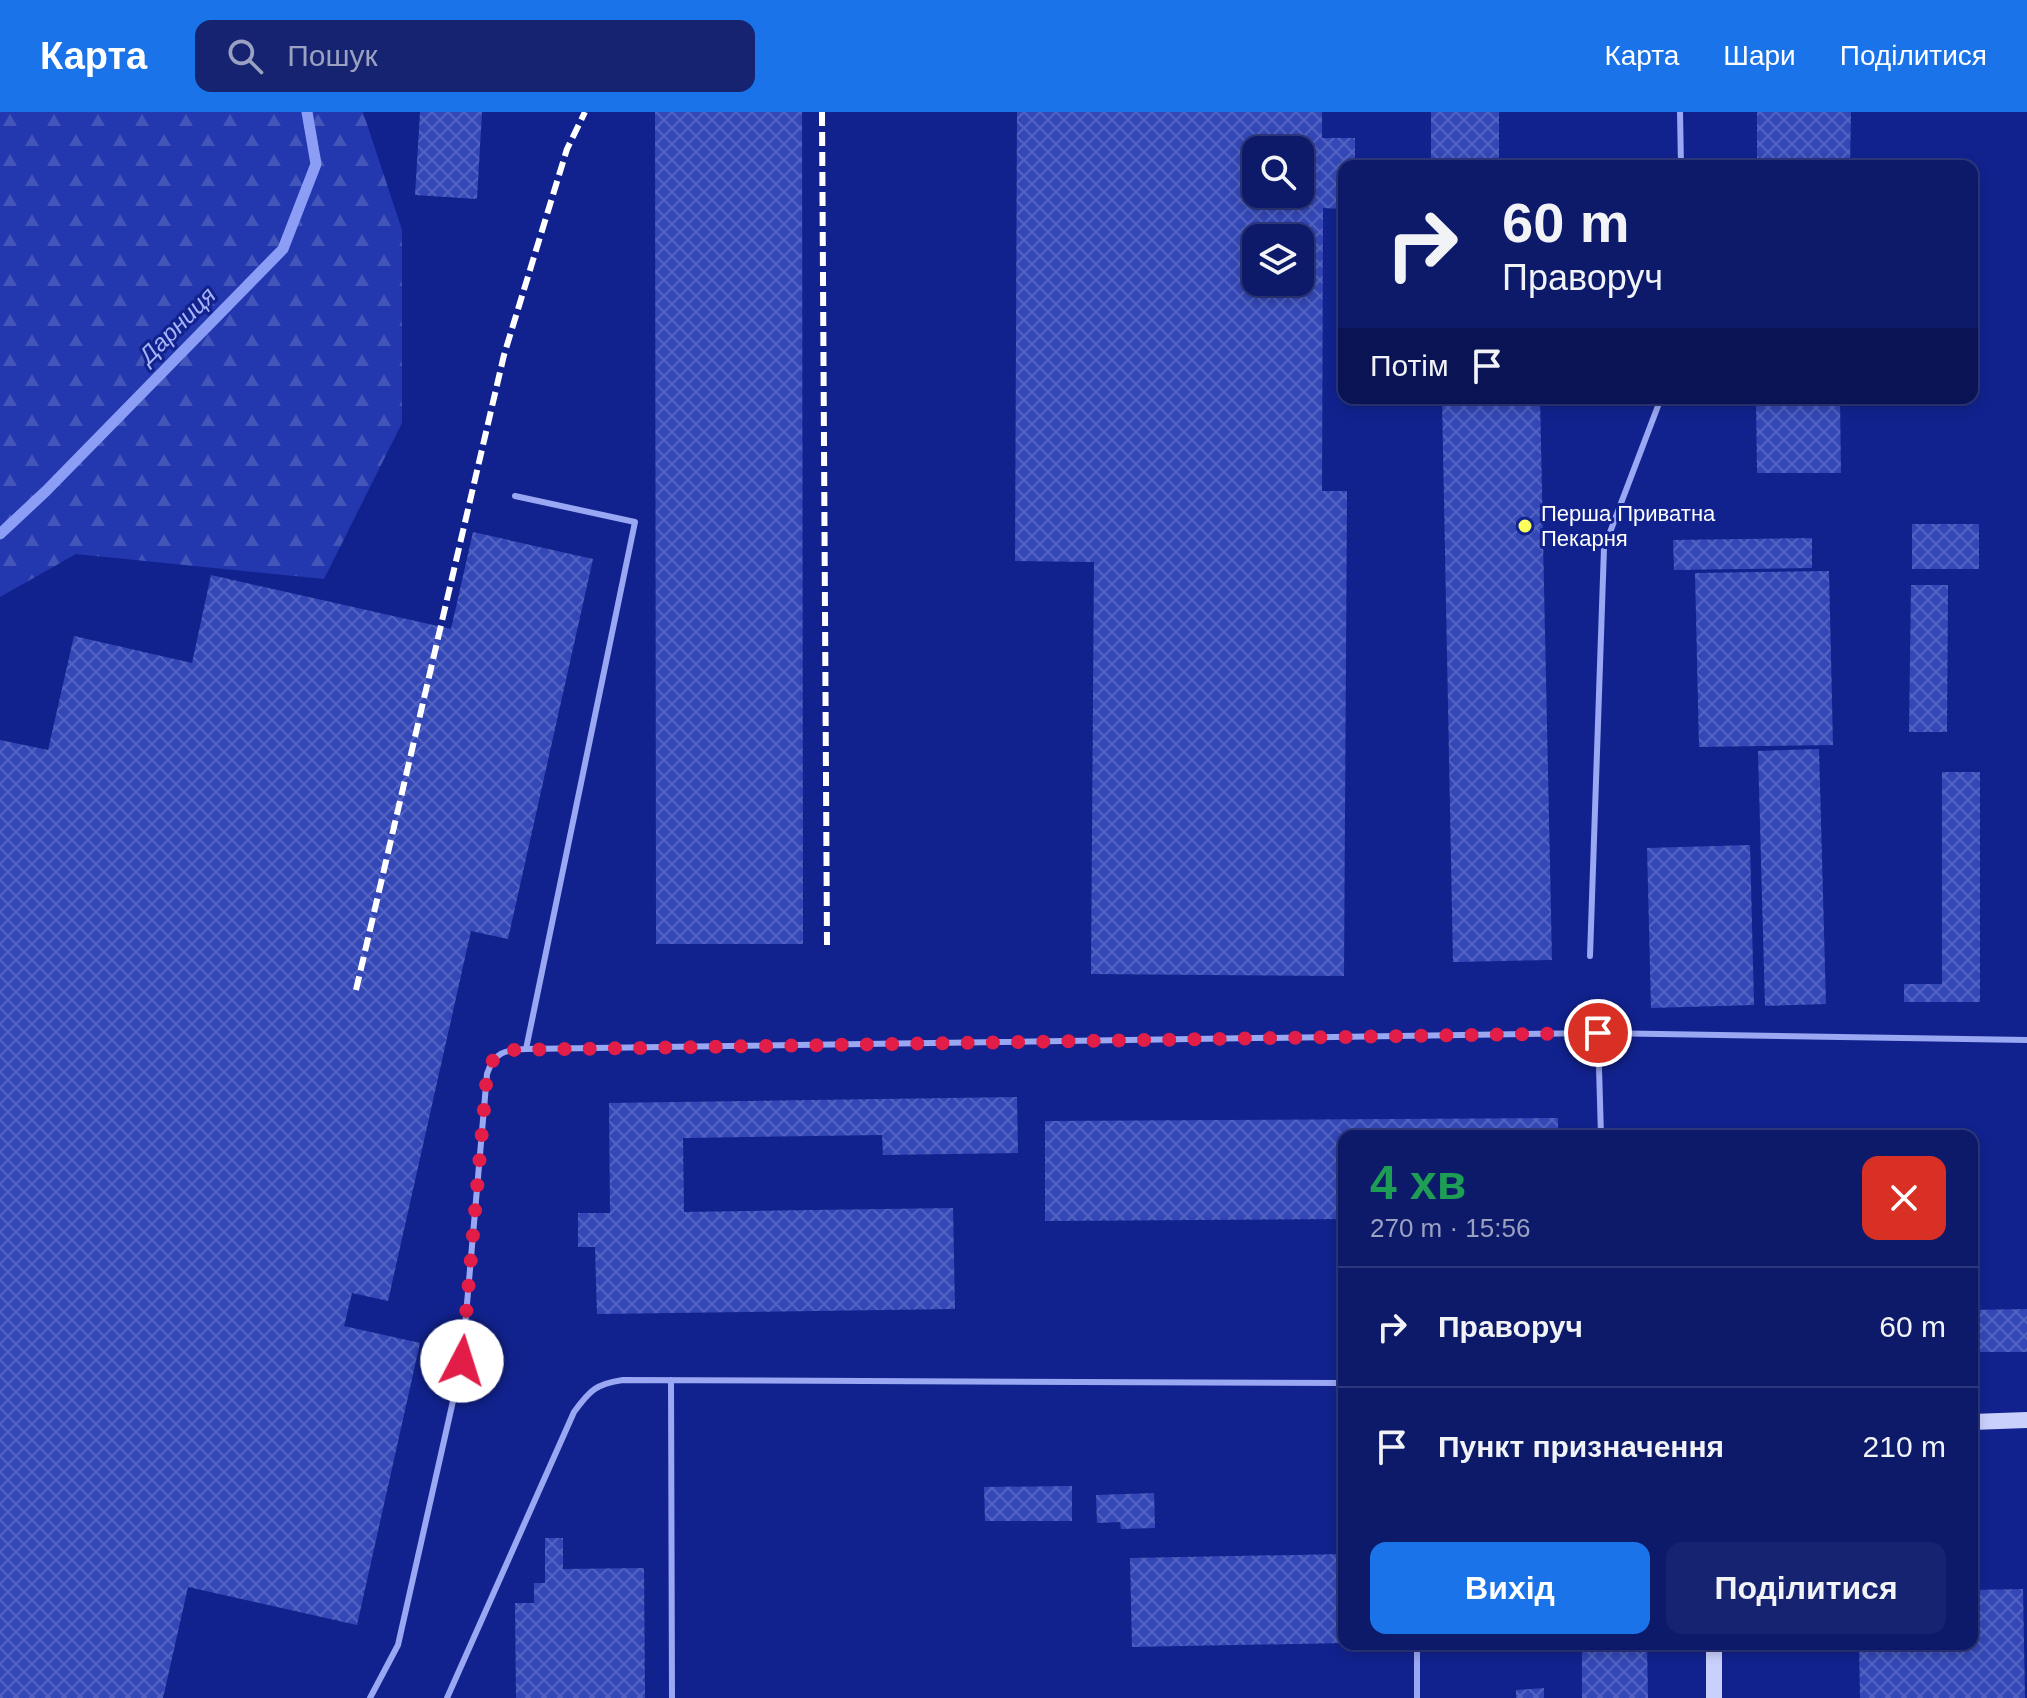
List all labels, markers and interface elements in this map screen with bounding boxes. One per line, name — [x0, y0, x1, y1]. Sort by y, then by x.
search box — [195, 20, 755, 92]
icon: search — [223, 34, 267, 78]
text: Карта — [40, 35, 147, 77]
text: Пошук — [287, 39, 378, 72]
text: Карта — [1604, 40, 1679, 71]
text: Шари — [1723, 40, 1796, 71]
text: Поділитися — [1840, 40, 1987, 71]
map controls — [1242, 136, 1314, 296]
button: search — [1242, 136, 1314, 208]
text: 60 m — [1502, 191, 1630, 254]
icon: right — [1370, 192, 1474, 296]
button: layers — [1242, 224, 1314, 296]
text: Праворуч — [1502, 257, 1663, 298]
water label: Дарниця — [131, 281, 221, 371]
icon: arrive — [1465, 344, 1509, 388]
text: Потім — [1370, 349, 1449, 382]
place label: Перша Приватна Пекарня — [1541, 501, 1716, 551]
marker: Перша Приватна Пекарня — [1516, 517, 1534, 535]
pin — [1564, 999, 1632, 1067]
icon: arrive — [1576, 1011, 1620, 1055]
text: 4 хв — [1370, 1156, 1466, 1209]
button: close — [1862, 1156, 1946, 1240]
text: 270 m · 15:56 — [1370, 1213, 1530, 1243]
icon: right — [1370, 1305, 1414, 1349]
text: Праворуч — [1438, 1310, 1583, 1343]
text: 60 m — [1879, 1310, 1946, 1343]
position arrow — [420, 1319, 504, 1403]
icon: arrive — [1370, 1425, 1414, 1469]
text: Пункт призначення — [1438, 1430, 1724, 1463]
text: 210 m — [1863, 1430, 1946, 1463]
button: Вихід — [1370, 1542, 1650, 1634]
button: Поділитися — [1666, 1542, 1946, 1634]

